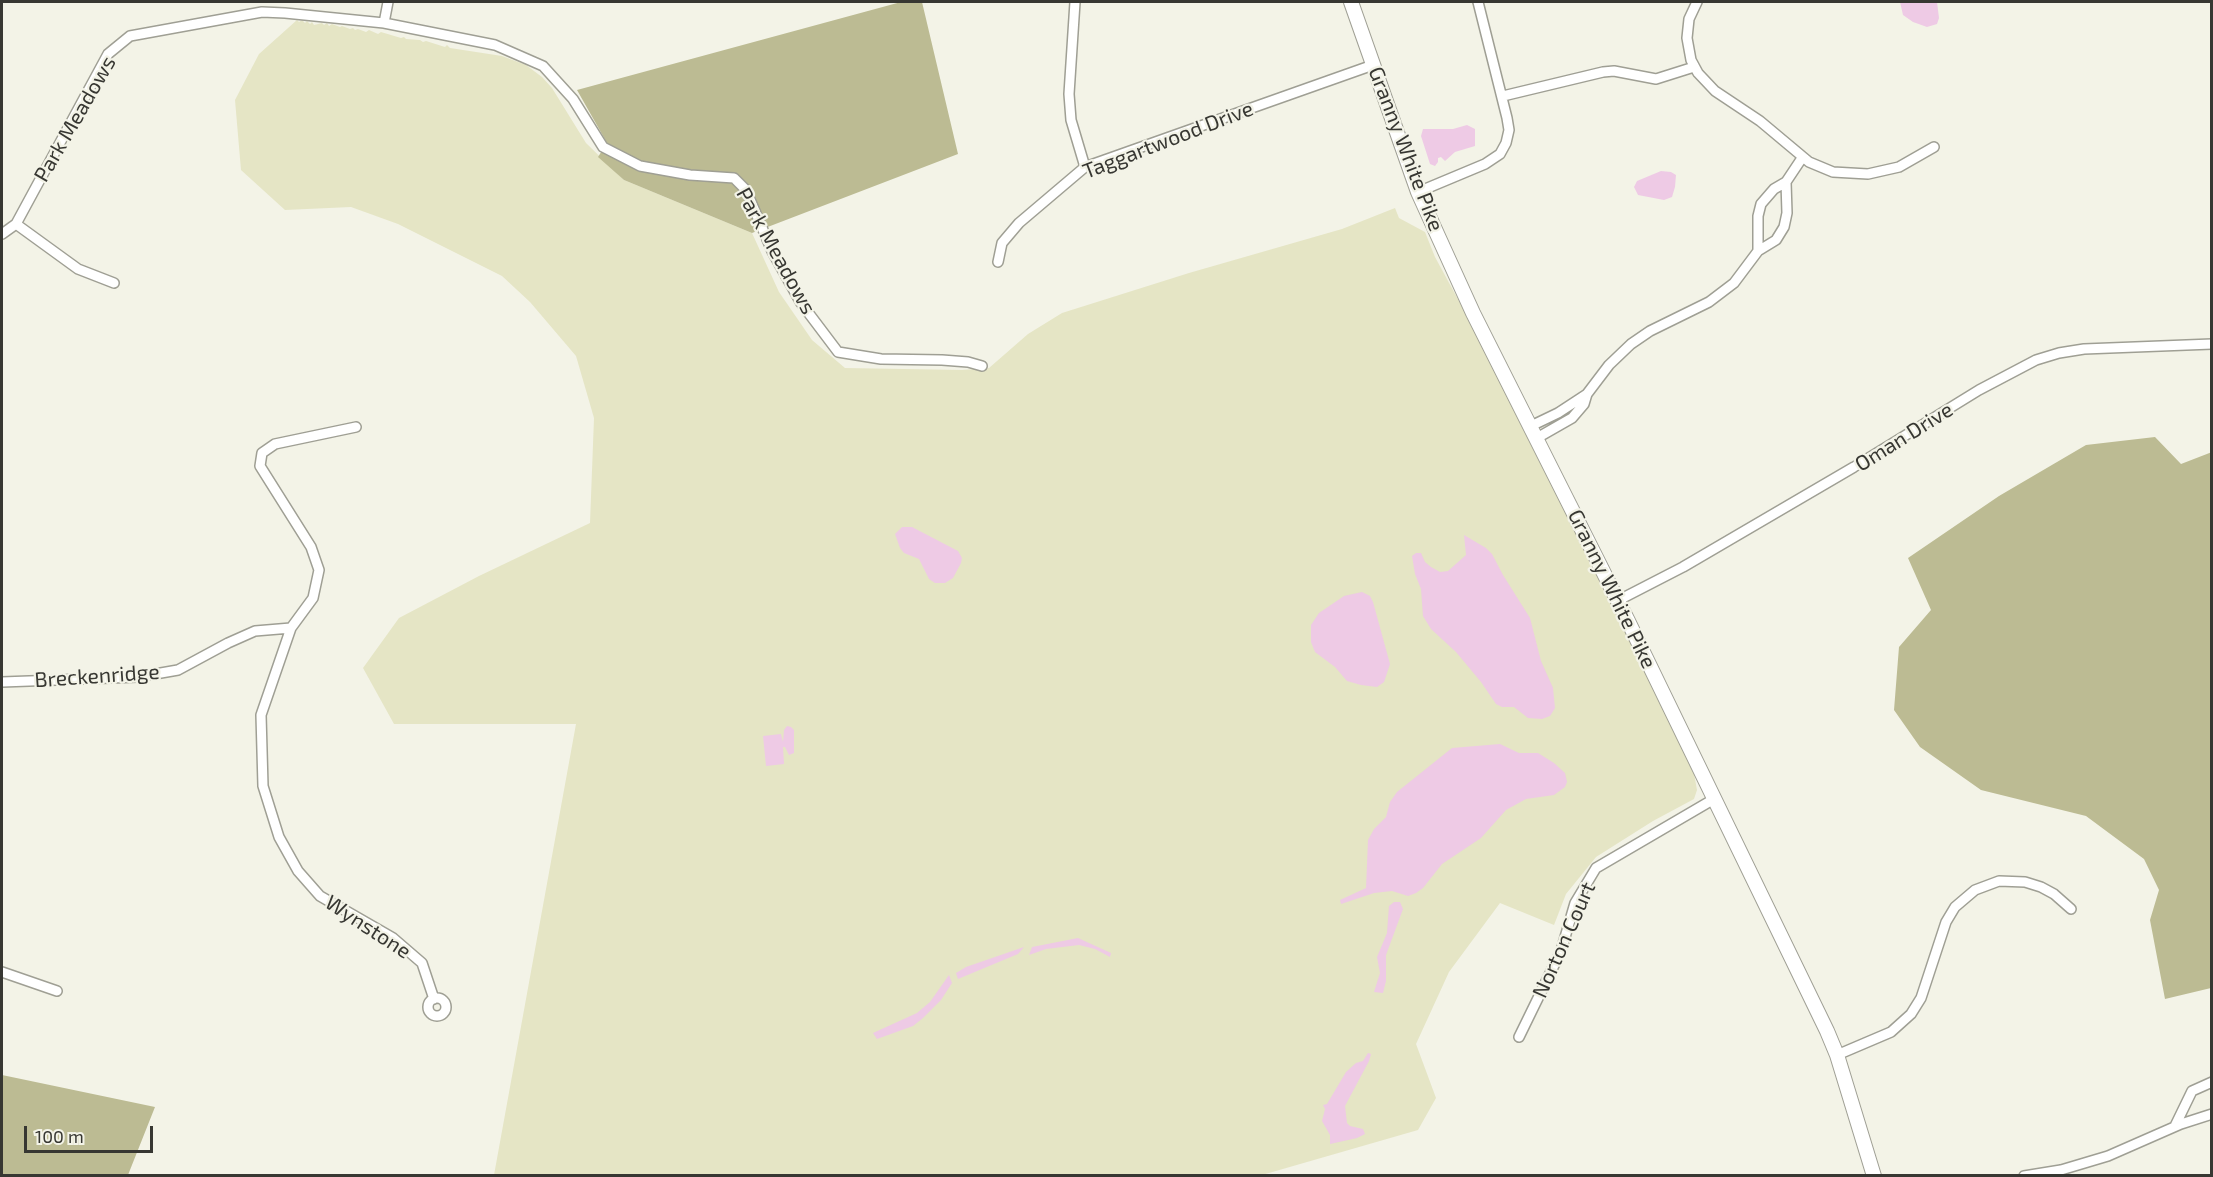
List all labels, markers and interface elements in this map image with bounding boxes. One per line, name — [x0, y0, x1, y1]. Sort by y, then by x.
street label: Park Meadows — [29, 52, 121, 186]
street label: Granny White Pike — [1363, 63, 1449, 235]
street label: Taggartwood Drive — [1079, 96, 1257, 184]
street label: Park Meadows — [731, 183, 821, 319]
street label: Oman Drive — [1850, 397, 1958, 477]
street label: Granny White Pike — [1563, 505, 1661, 673]
street label: Breckenridge — [34, 659, 160, 693]
street label: Norton Court — [1527, 878, 1601, 1002]
street label: Wynstone — [320, 890, 416, 964]
scale bar — [27, 1114, 156, 1152]
text: 100 m — [35, 1125, 84, 1147]

